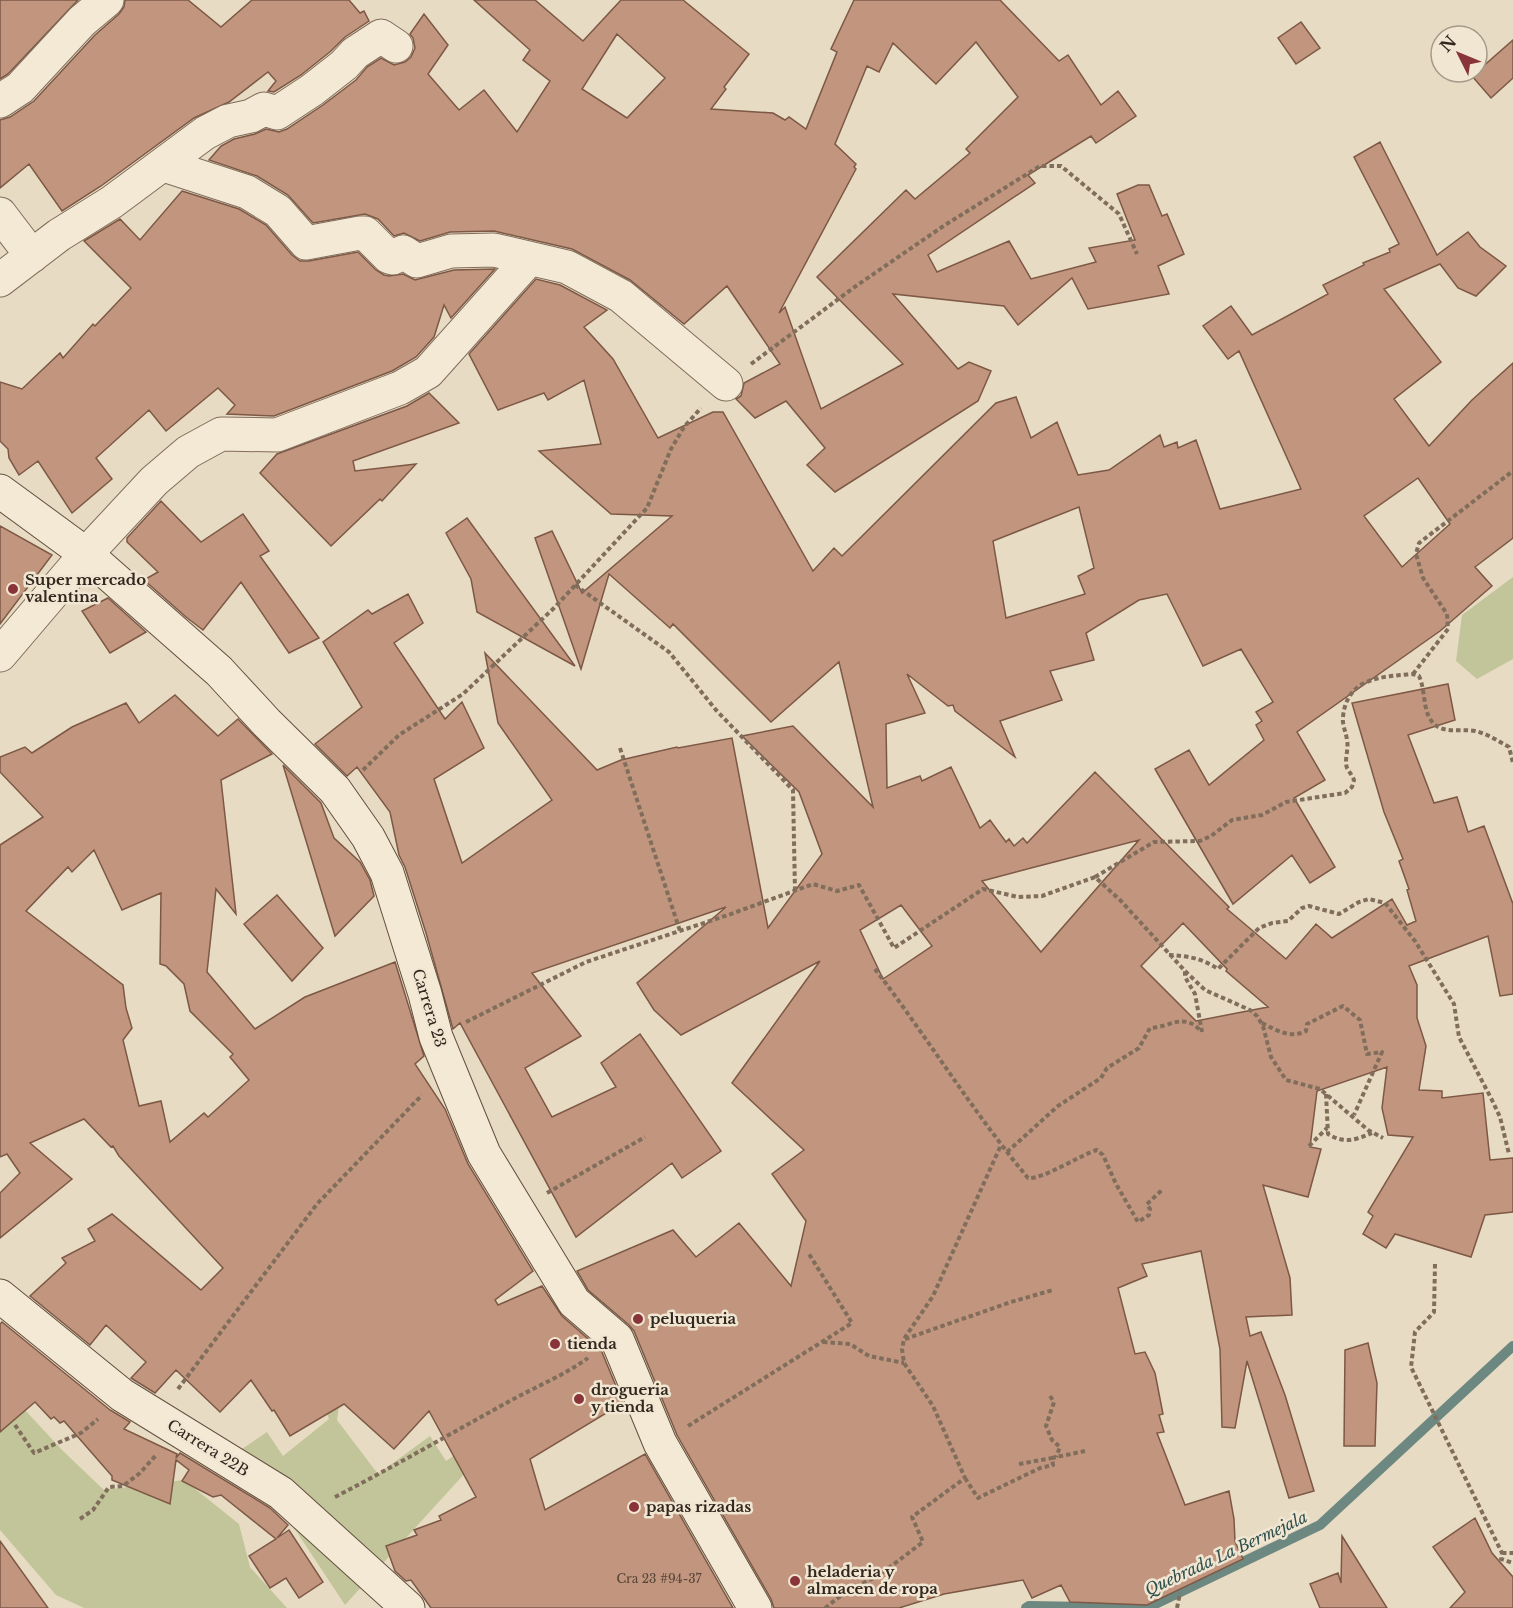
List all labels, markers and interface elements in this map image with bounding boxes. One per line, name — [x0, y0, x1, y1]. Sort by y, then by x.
north arrow — [1429, 24, 1489, 84]
text: N — [1436, 31, 1460, 56]
place label: Super mercado valentina — [25, 570, 146, 606]
marker: Super mercado valentina — [6, 582, 20, 596]
street label: Carrera 23 — [409, 966, 450, 1049]
place label: peluqueria — [650, 1309, 737, 1328]
marker: peluqueria — [631, 1312, 645, 1326]
place label: tienda — [567, 1334, 617, 1353]
marker: tienda — [548, 1337, 562, 1351]
place label: drogueria y tienda — [591, 1380, 669, 1416]
marker: drogueria y tienda — [572, 1392, 586, 1406]
street label: Carrera 22B — [164, 1415, 253, 1480]
place label: papas rizadas — [646, 1497, 751, 1516]
marker: papas rizadas — [627, 1500, 641, 1514]
water label: Quebrada La Bermejala — [1141, 1506, 1311, 1600]
place label: heladeria y almacen de ropa — [807, 1562, 938, 1598]
house number: Cra 23 #94-37 — [616, 1571, 703, 1586]
marker: heladeria y almacen de ropa — [788, 1574, 802, 1588]

